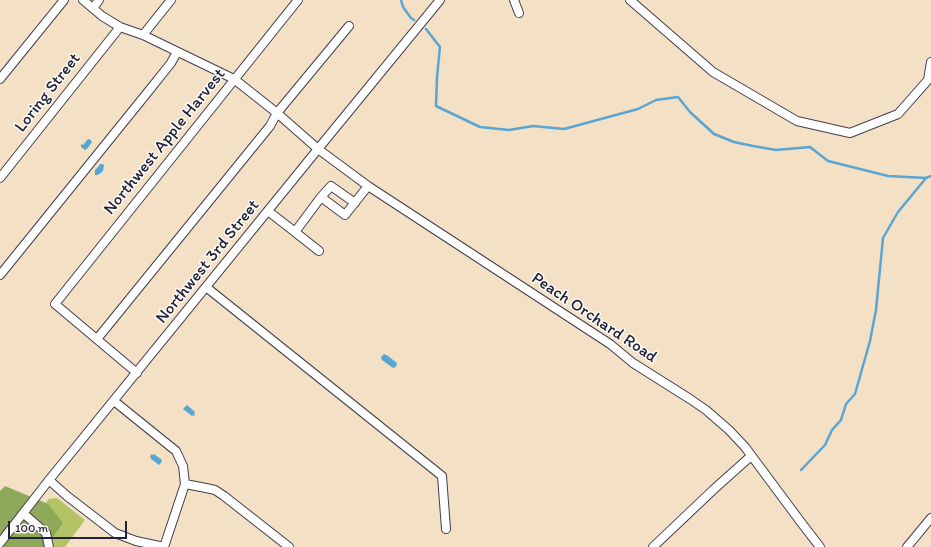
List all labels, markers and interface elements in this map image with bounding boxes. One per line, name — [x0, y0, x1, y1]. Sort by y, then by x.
street label: Loring Street — [11, 49, 85, 137]
street label: Northwest Apple Harvest — [100, 65, 230, 219]
street label: Northwest 3rd Street — [152, 196, 264, 328]
street label: Peach Orchard Road — [527, 268, 661, 368]
scale bar — [10, 513, 129, 539]
text: 100 m — [15, 521, 48, 535]

